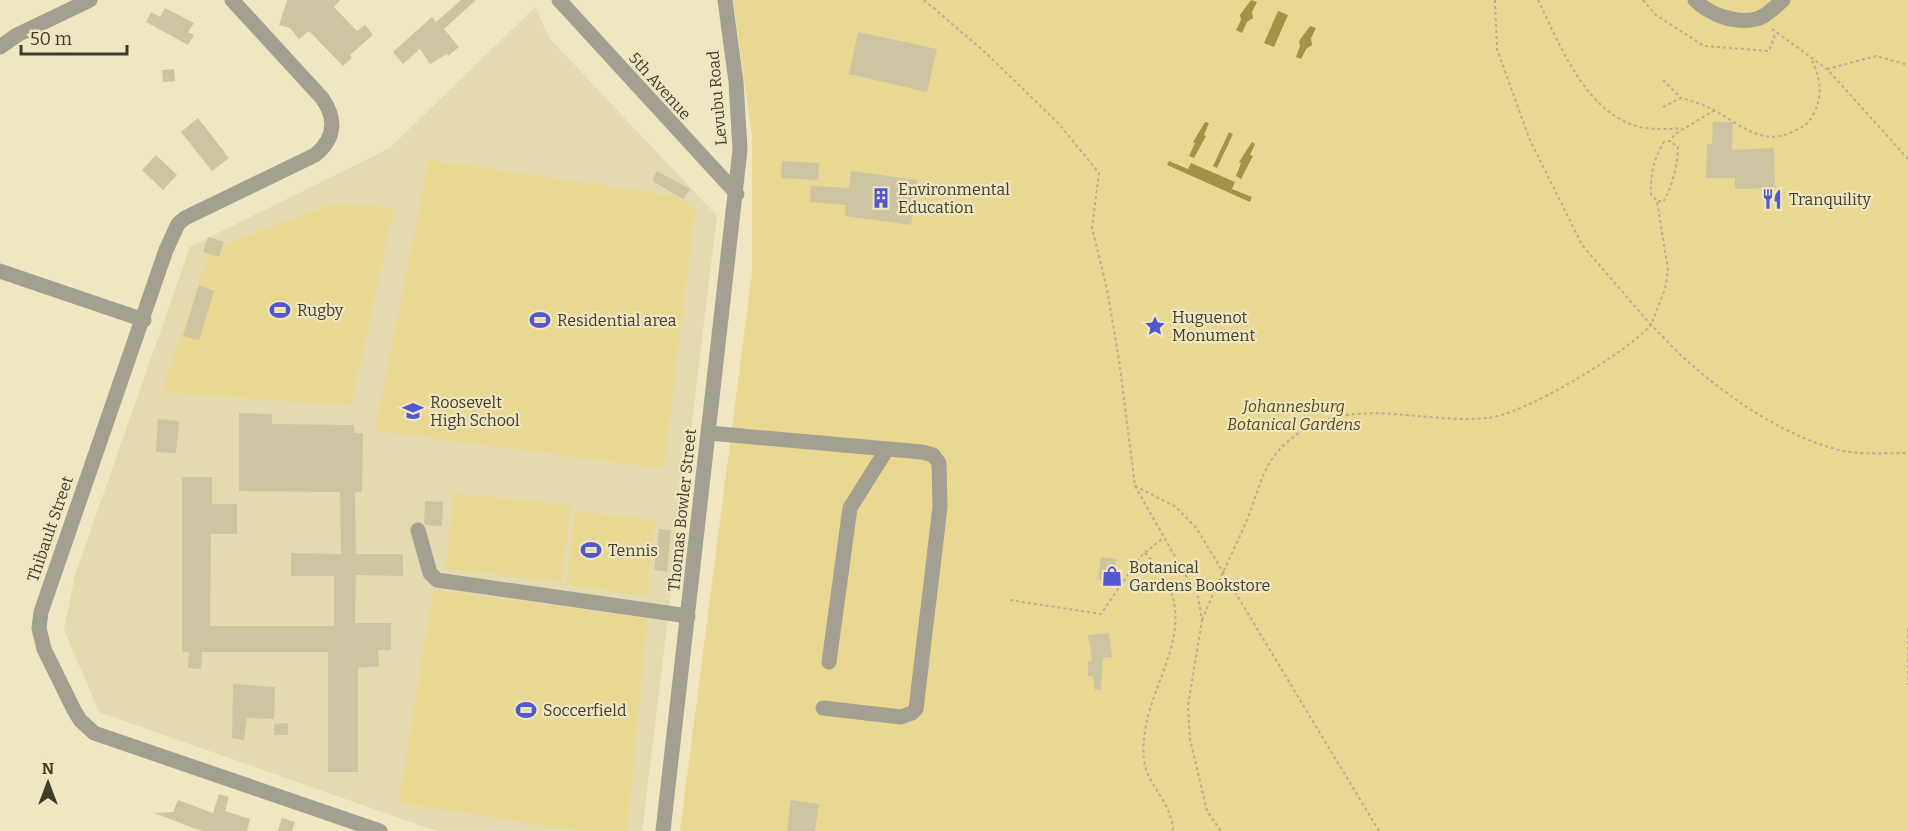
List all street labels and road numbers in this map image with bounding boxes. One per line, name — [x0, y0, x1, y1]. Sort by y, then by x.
street label: 5th Avenue — [625, 49, 695, 123]
street label: Levubu Road — [703, 49, 731, 146]
street label: Thomas Bowler Street — [664, 427, 700, 592]
street label: Thibault Street — [23, 473, 77, 584]

